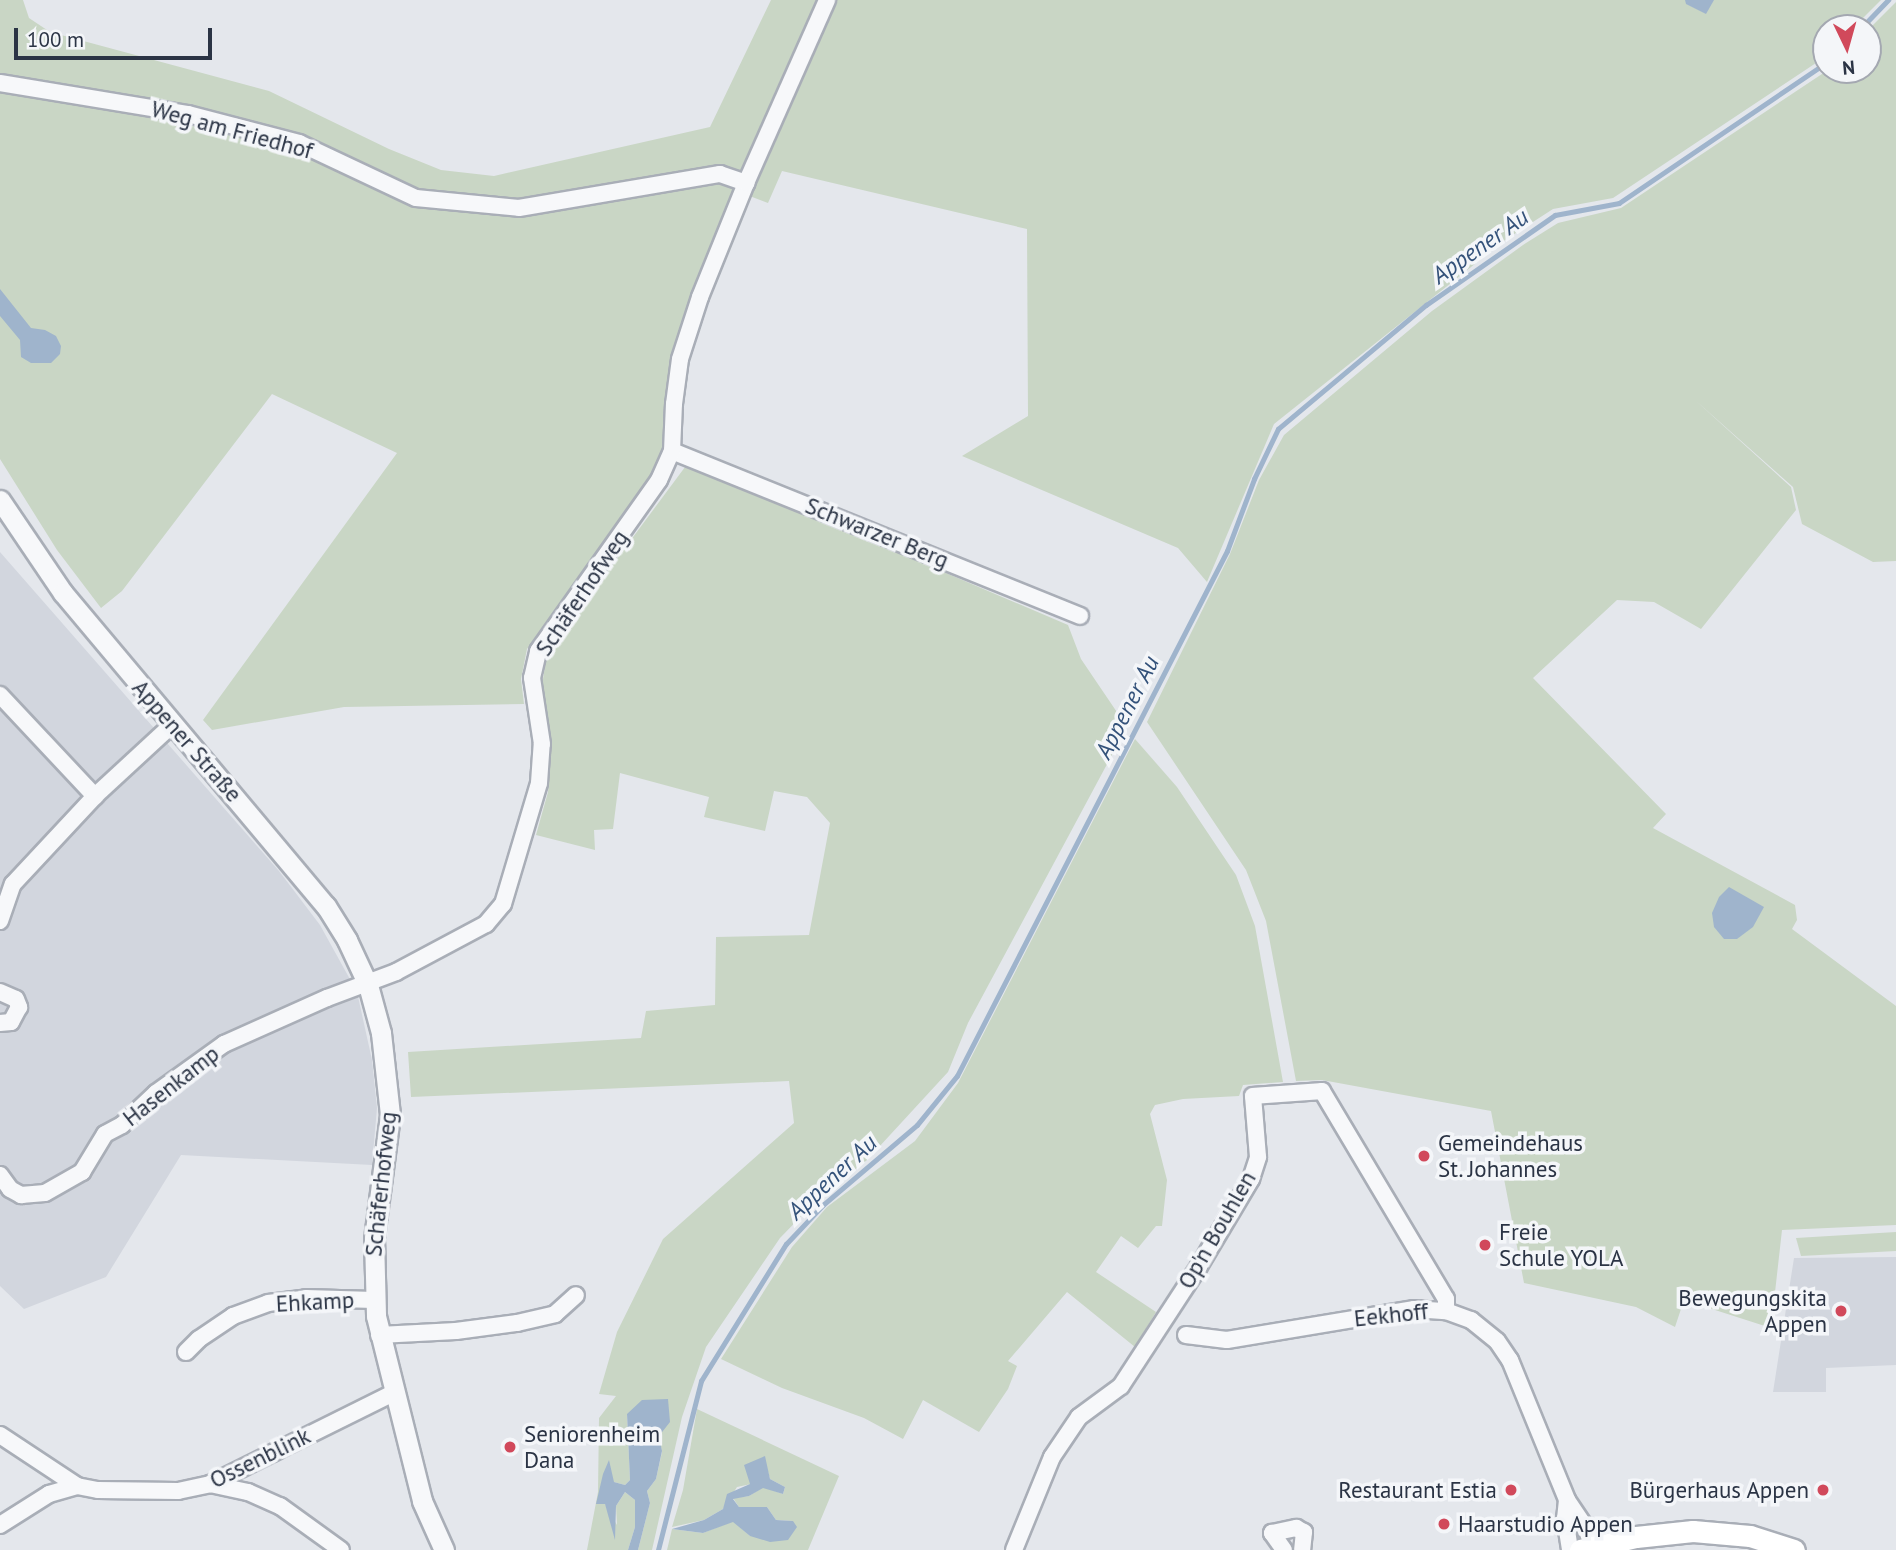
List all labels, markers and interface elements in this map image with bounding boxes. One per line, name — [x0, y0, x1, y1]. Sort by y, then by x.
scale bar — [18, 14, 215, 58]
north arrow — [1812, 14, 1882, 84]
text: 100 m — [27, 26, 84, 53]
text: N — [1841, 55, 1856, 80]
street label: Weg am Friedhof — [148, 95, 316, 165]
water label: Appener Au — [1426, 202, 1534, 290]
street label: Schwarzer Berg — [801, 492, 953, 574]
street label: Schäferhofweg — [530, 525, 634, 661]
water label: Appener Au — [1089, 650, 1165, 764]
street label: Appener Straße — [126, 674, 248, 808]
street label: Hasenkamp — [117, 1040, 225, 1132]
street label: Schäferhofweg — [360, 1110, 402, 1258]
water label: Appener Au — [781, 1128, 883, 1226]
place label: Gemeindehaus St. Johannes — [1438, 1129, 1583, 1183]
marker: Gemeindehaus St. Johannes — [1416, 1148, 1432, 1164]
street label: Op'n Bouhlen — [1172, 1166, 1262, 1294]
place label: Freie Schule YOLA — [1499, 1218, 1624, 1272]
marker: Freie Schule YOLA — [1477, 1237, 1493, 1253]
place label: Bewegungskita Appen — [1678, 1284, 1827, 1338]
street label: Ehkamp — [275, 1286, 355, 1318]
street label: Eekhoff — [1353, 1297, 1429, 1333]
marker: Bewegungskita Appen — [1833, 1303, 1849, 1319]
place label: Seniorenheim Dana — [524, 1420, 660, 1474]
street label: Ossenblink — [205, 1422, 315, 1494]
marker: Seniorenheim Dana — [502, 1439, 518, 1455]
place label: Restaurant Estia — [1338, 1476, 1497, 1504]
place label: Bürgerhaus Appen — [1629, 1476, 1809, 1504]
marker: Restaurant Estia — [1503, 1482, 1519, 1498]
marker: Bürgerhaus Appen — [1815, 1482, 1831, 1498]
place label: Haarstudio Appen — [1458, 1510, 1634, 1538]
marker: Haarstudio Appen — [1436, 1516, 1452, 1532]

